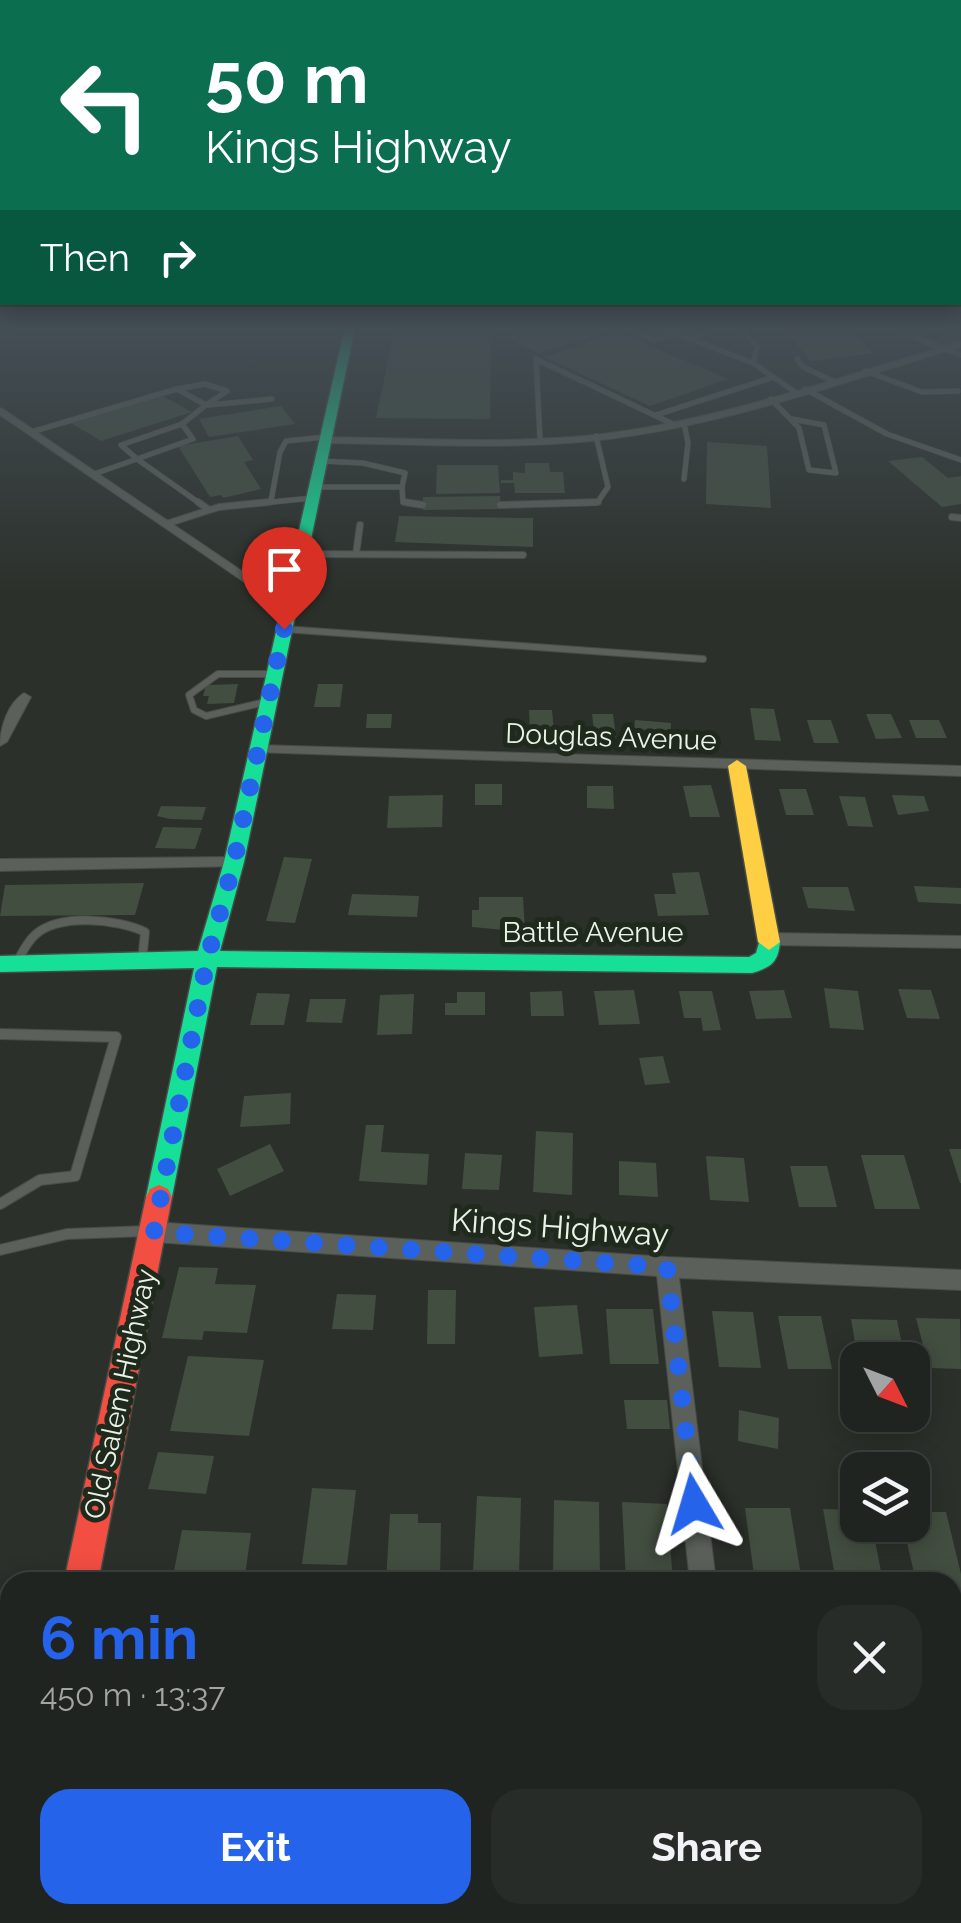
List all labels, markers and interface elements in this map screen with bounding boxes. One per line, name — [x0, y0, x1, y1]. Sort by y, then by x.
text: 50 m — [205, 37, 369, 119]
icon: left — [40, 40, 170, 170]
text: Kings Highway — [205, 121, 512, 174]
icon: right — [150, 230, 205, 285]
text: Then — [40, 235, 130, 280]
pin — [242, 527, 327, 630]
icon: arrive — [257, 542, 312, 597]
street label: Douglas Avenue — [505, 717, 717, 757]
street label: Battle Avenue — [502, 916, 684, 949]
street label: Kings Highway — [450, 1201, 670, 1253]
street label: Old Salem Highway — [77, 1266, 163, 1522]
north arrow — [840, 1342, 930, 1432]
map controls — [840, 1342, 930, 1542]
position arrow — [642, 1452, 746, 1556]
button: layers — [840, 1452, 930, 1542]
text: 6 min — [40, 1603, 198, 1673]
button: close — [817, 1605, 922, 1710]
text: 450 m · 13:37 — [40, 1676, 225, 1713]
button: Exit — [40, 1789, 471, 1904]
button: Share — [491, 1789, 922, 1904]

